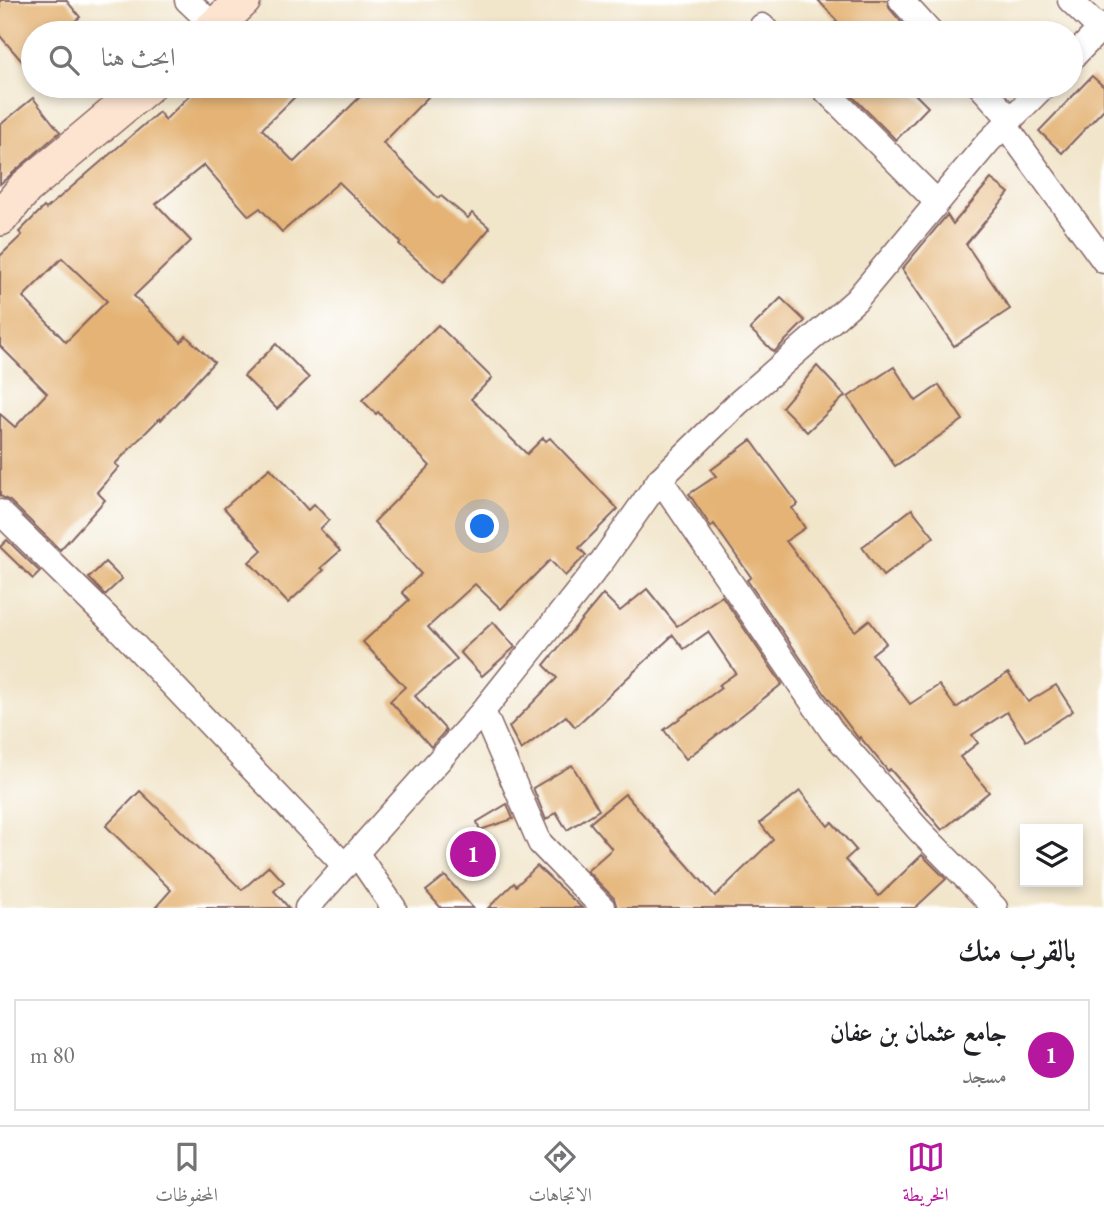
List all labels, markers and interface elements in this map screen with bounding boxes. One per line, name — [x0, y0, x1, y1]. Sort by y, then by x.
search box — [21, 21, 1083, 98]
text: ابحث هنا — [101, 40, 176, 74]
icon: search — [45, 41, 83, 79]
your location — [465, 509, 499, 543]
map controls — [1020, 824, 1083, 887]
button: layers — [1020, 824, 1083, 887]
pin: 1 — [450, 828, 496, 880]
text: بالقرب منك — [958, 931, 1076, 970]
text: جامع عثمان بن عفان — [830, 1015, 1007, 1049]
text: 80 m — [30, 1040, 75, 1070]
text: 1 — [1045, 1040, 1057, 1070]
text: مسجد — [962, 1060, 1007, 1090]
tab: المحفوظات — [155, 1138, 218, 1213]
tab: الاتجاهات — [529, 1138, 592, 1213]
tab: الخريطة — [902, 1138, 949, 1213]

